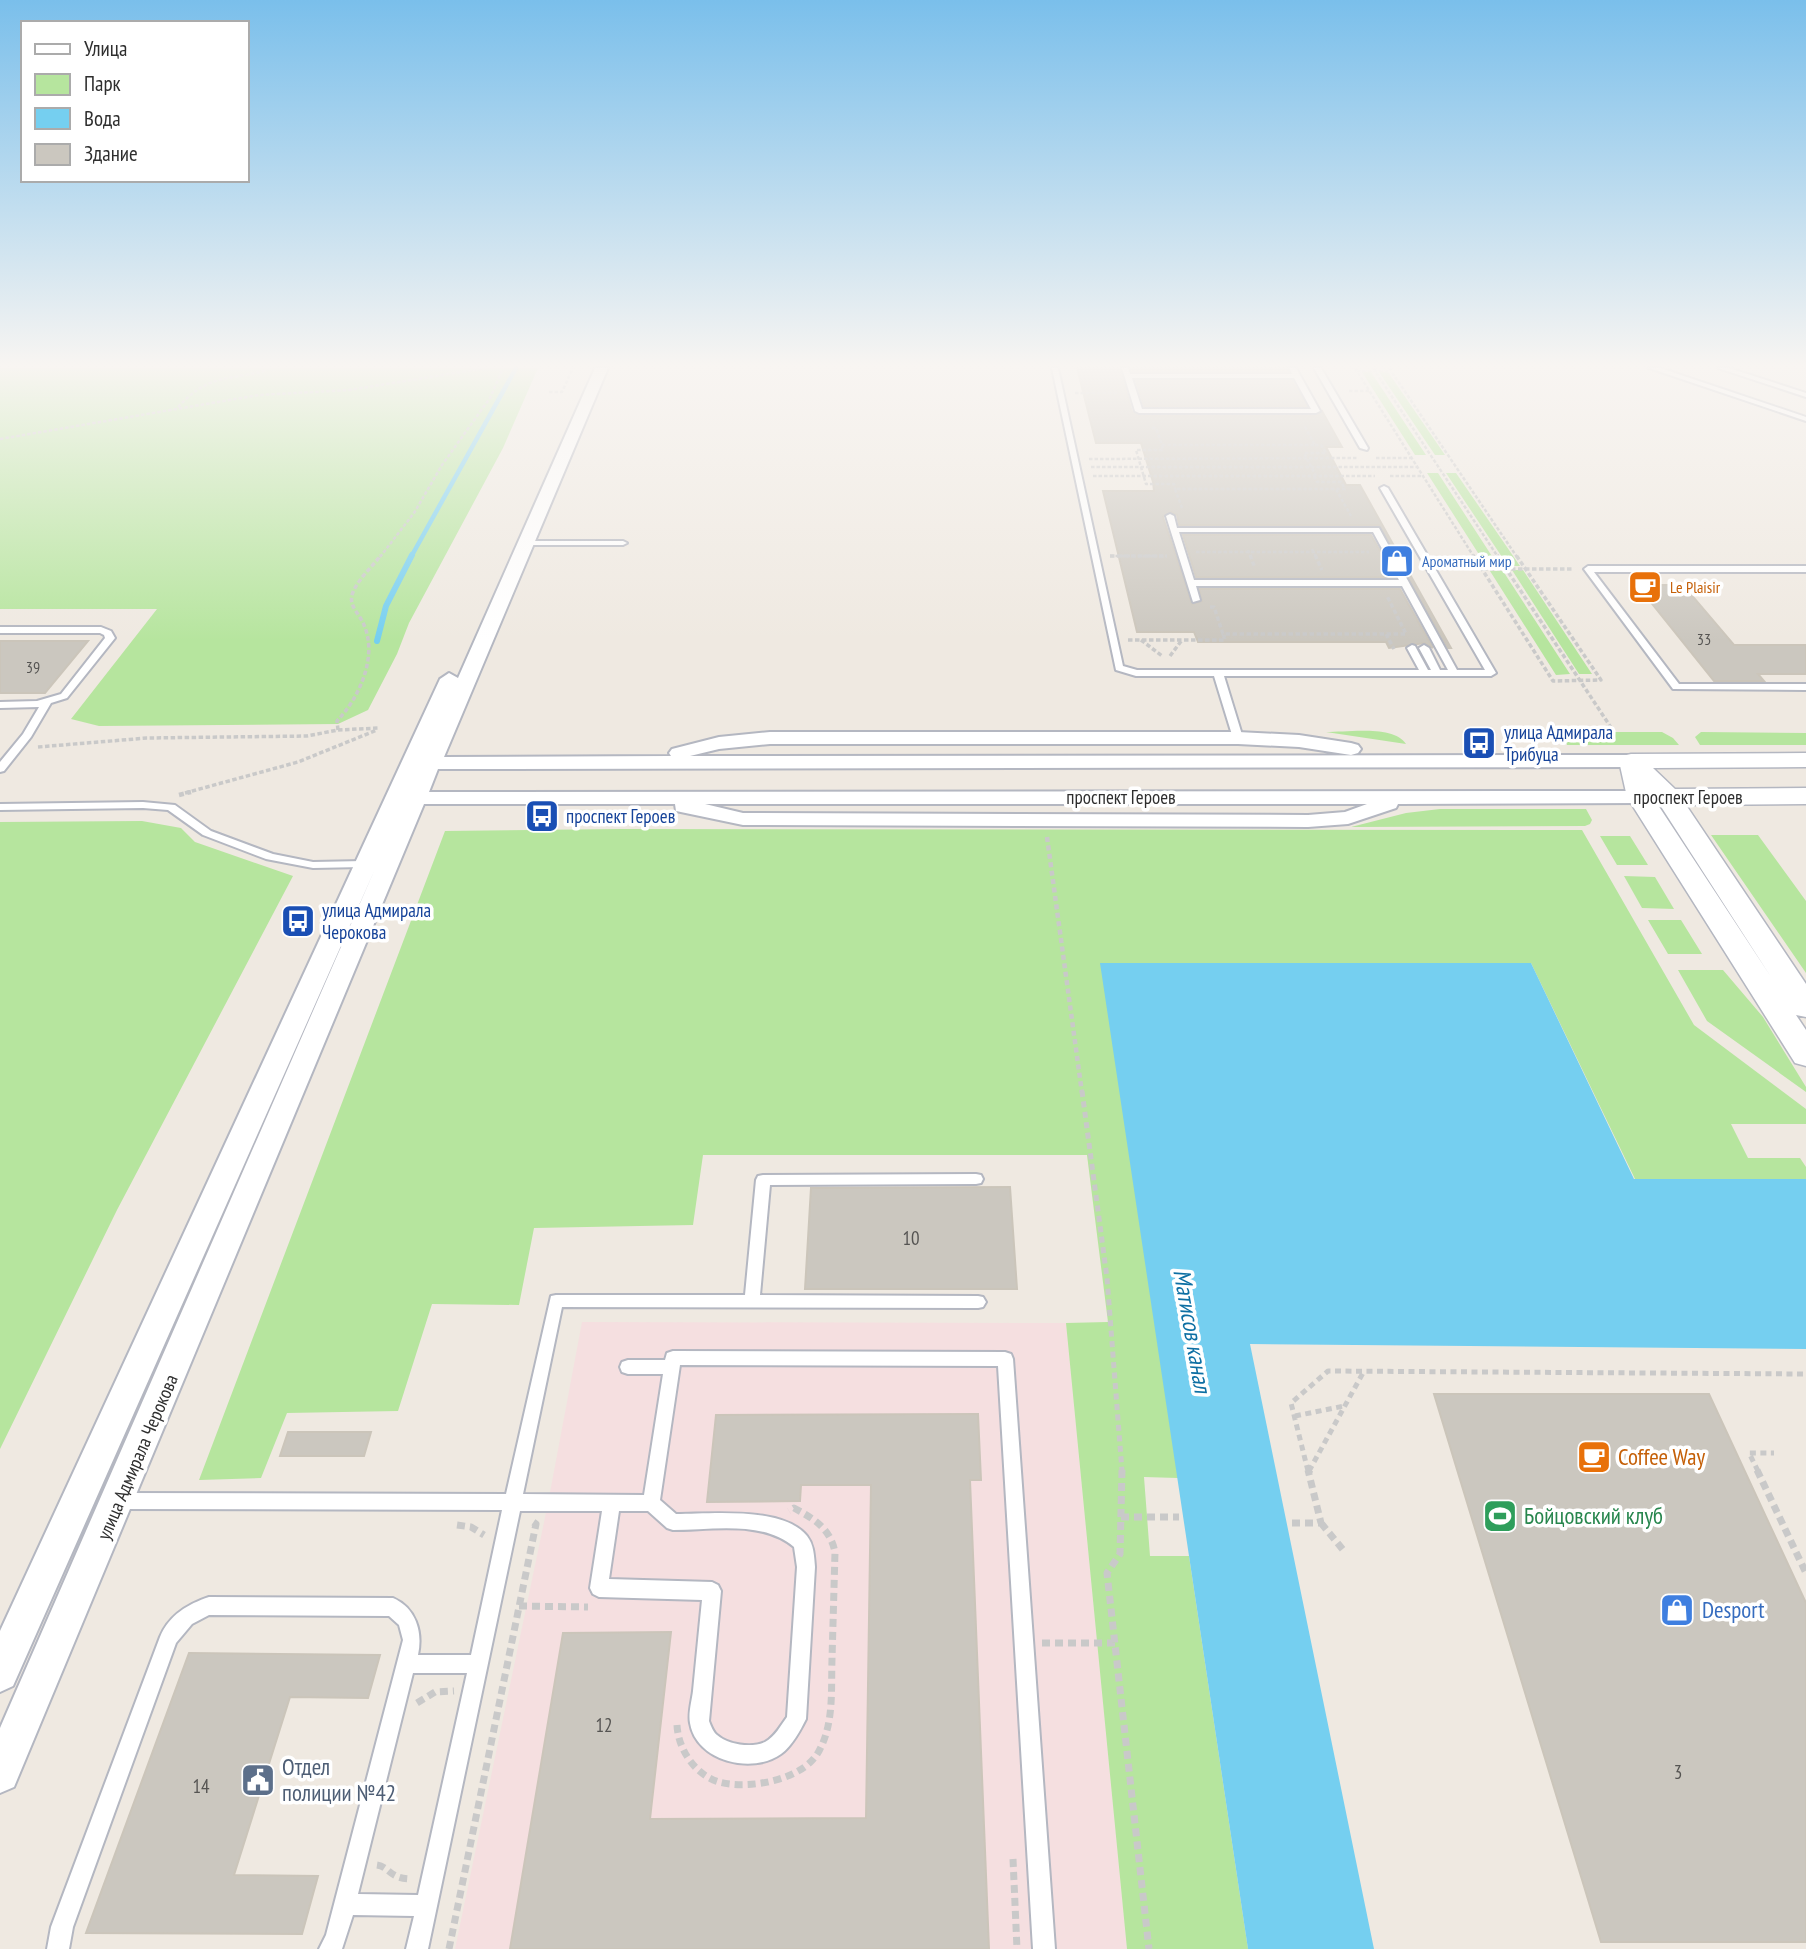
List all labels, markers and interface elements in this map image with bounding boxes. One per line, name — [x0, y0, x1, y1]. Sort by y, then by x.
legend — [21, 21, 248, 182]
text: Улица — [84, 35, 127, 62]
text: Парк — [84, 70, 121, 97]
text: Вода — [84, 105, 121, 132]
text: Здание — [84, 140, 138, 167]
shop icon: Ароматный мир — [1378, 542, 1416, 580]
place label: Ароматный мир — [1422, 551, 1512, 571]
cafe icon: Le Plaisir — [1626, 568, 1664, 606]
place label: Le Plaisir — [1670, 577, 1721, 597]
house number: 33 — [1697, 629, 1711, 649]
house number: 39 — [26, 657, 40, 677]
place label: улица Адмирала Трибуца — [1504, 720, 1613, 766]
bus stop icon: улица Адмирала Трибуца — [1460, 724, 1498, 762]
street label: проспект Героев — [1066, 785, 1176, 809]
street label: проспект Героев — [1633, 785, 1743, 809]
bus stop icon: проспект Героев — [523, 797, 561, 835]
place label: проспект Героев — [566, 804, 675, 828]
place label: улица Адмирала Черокова — [322, 898, 431, 944]
bus stop icon: улица Адмирала Черокова — [279, 902, 317, 940]
house number: 10 — [902, 1226, 920, 1250]
water label: Матисов канал — [1166, 1267, 1219, 1397]
street label: улица Адмирала Черокова — [91, 1371, 183, 1543]
cafe icon: Coffee Way — [1575, 1438, 1613, 1476]
place label: Coffee Way — [1618, 1442, 1705, 1471]
sports icon: Бойцовский клуб — [1481, 1497, 1519, 1535]
place label: Бойцовский клуб — [1524, 1501, 1663, 1530]
shop icon: Desport — [1658, 1591, 1696, 1629]
place label: Desport — [1702, 1595, 1765, 1624]
house number: 12 — [595, 1713, 613, 1737]
place label: Отдел полиции №42 — [282, 1752, 396, 1807]
house number: 3 — [1674, 1760, 1682, 1784]
public building icon: Отдел полиции №42 — [239, 1761, 277, 1799]
house number: 14 — [192, 1774, 210, 1798]

